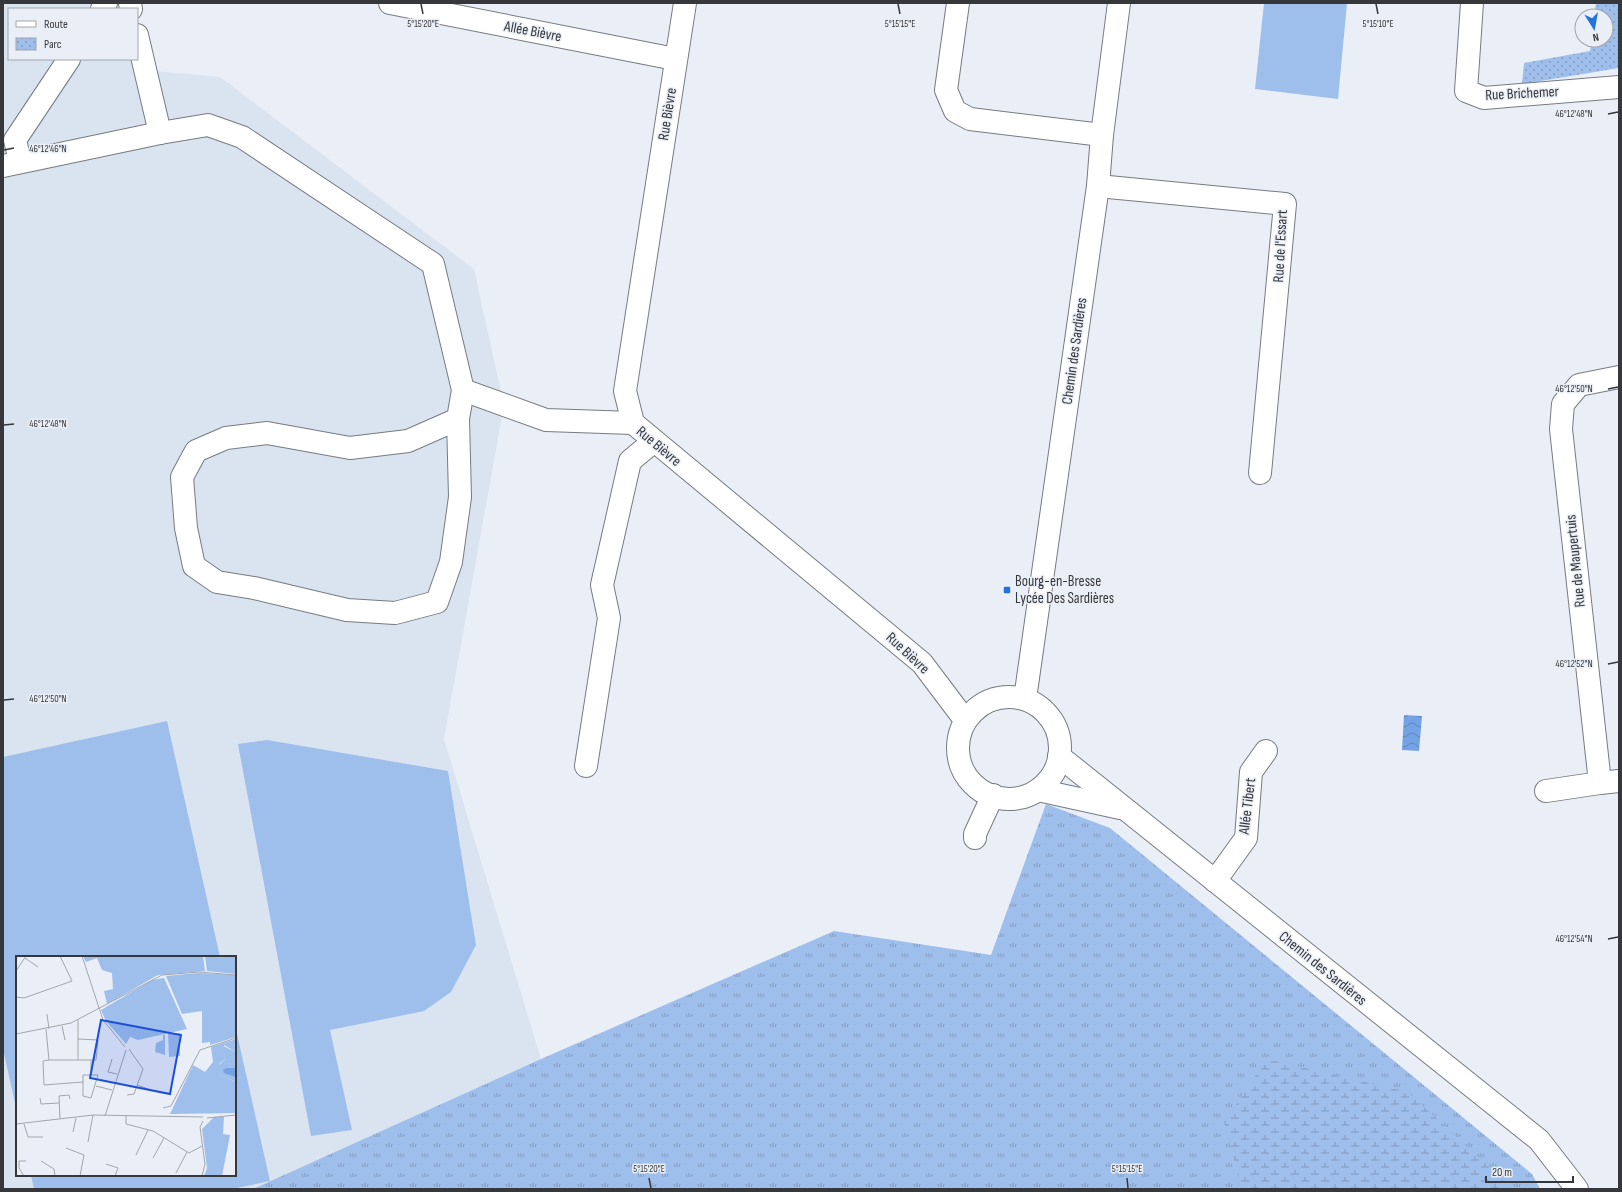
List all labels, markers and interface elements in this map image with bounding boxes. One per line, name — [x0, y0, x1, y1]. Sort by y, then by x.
legend — [8, 8, 138, 60]
north arrow — [1574, 8, 1614, 48]
street label: Allée Bièvre — [502, 16, 563, 46]
text: Route — [44, 17, 68, 32]
text: 5°15'20"E — [407, 18, 439, 30]
text: 5°15'15"E — [885, 18, 915, 30]
text: 5°15'10"E — [1362, 18, 1394, 30]
text: N — [1592, 30, 1600, 44]
text: Parc — [44, 37, 62, 52]
street label: Rue Brichemer — [1485, 82, 1560, 105]
street label: Rue Bièvre — [654, 86, 681, 142]
text: 46°12'48"N — [1555, 108, 1593, 120]
text: 46°12'46"N — [29, 143, 67, 155]
street label: Rue de l'Essart — [1269, 209, 1292, 283]
street label: Chemin des Sardières — [1058, 296, 1091, 406]
text: 46°12'50"N — [1555, 383, 1593, 395]
text: 46°12'48"N — [29, 418, 67, 430]
street label: Rue Bièvre — [632, 422, 685, 471]
street label: Rue de Maupertuis — [1561, 514, 1590, 608]
place label: Bourg-en-Bresse Lycée Des Sardières — [1015, 572, 1114, 608]
marker: Bourg-en-Bresse Lycée Des Sardières — [1002, 585, 1012, 595]
street label: Rue Bièvre — [882, 628, 933, 678]
text: 46°12'52"N — [1556, 658, 1593, 670]
text: 46°12'50"N — [29, 693, 67, 705]
street label: Allée Tibert — [1234, 776, 1260, 836]
street label: Chemin des Sardières — [1275, 927, 1371, 1010]
text: 46°12'54"N — [1555, 933, 1593, 945]
inset map — [16, 956, 236, 1176]
scale bar — [1486, 1158, 1573, 1184]
text: 5°15'20"E — [633, 1163, 665, 1175]
text: 5°15'15"E — [1112, 1163, 1142, 1175]
text: 20 m — [1492, 1165, 1512, 1180]

